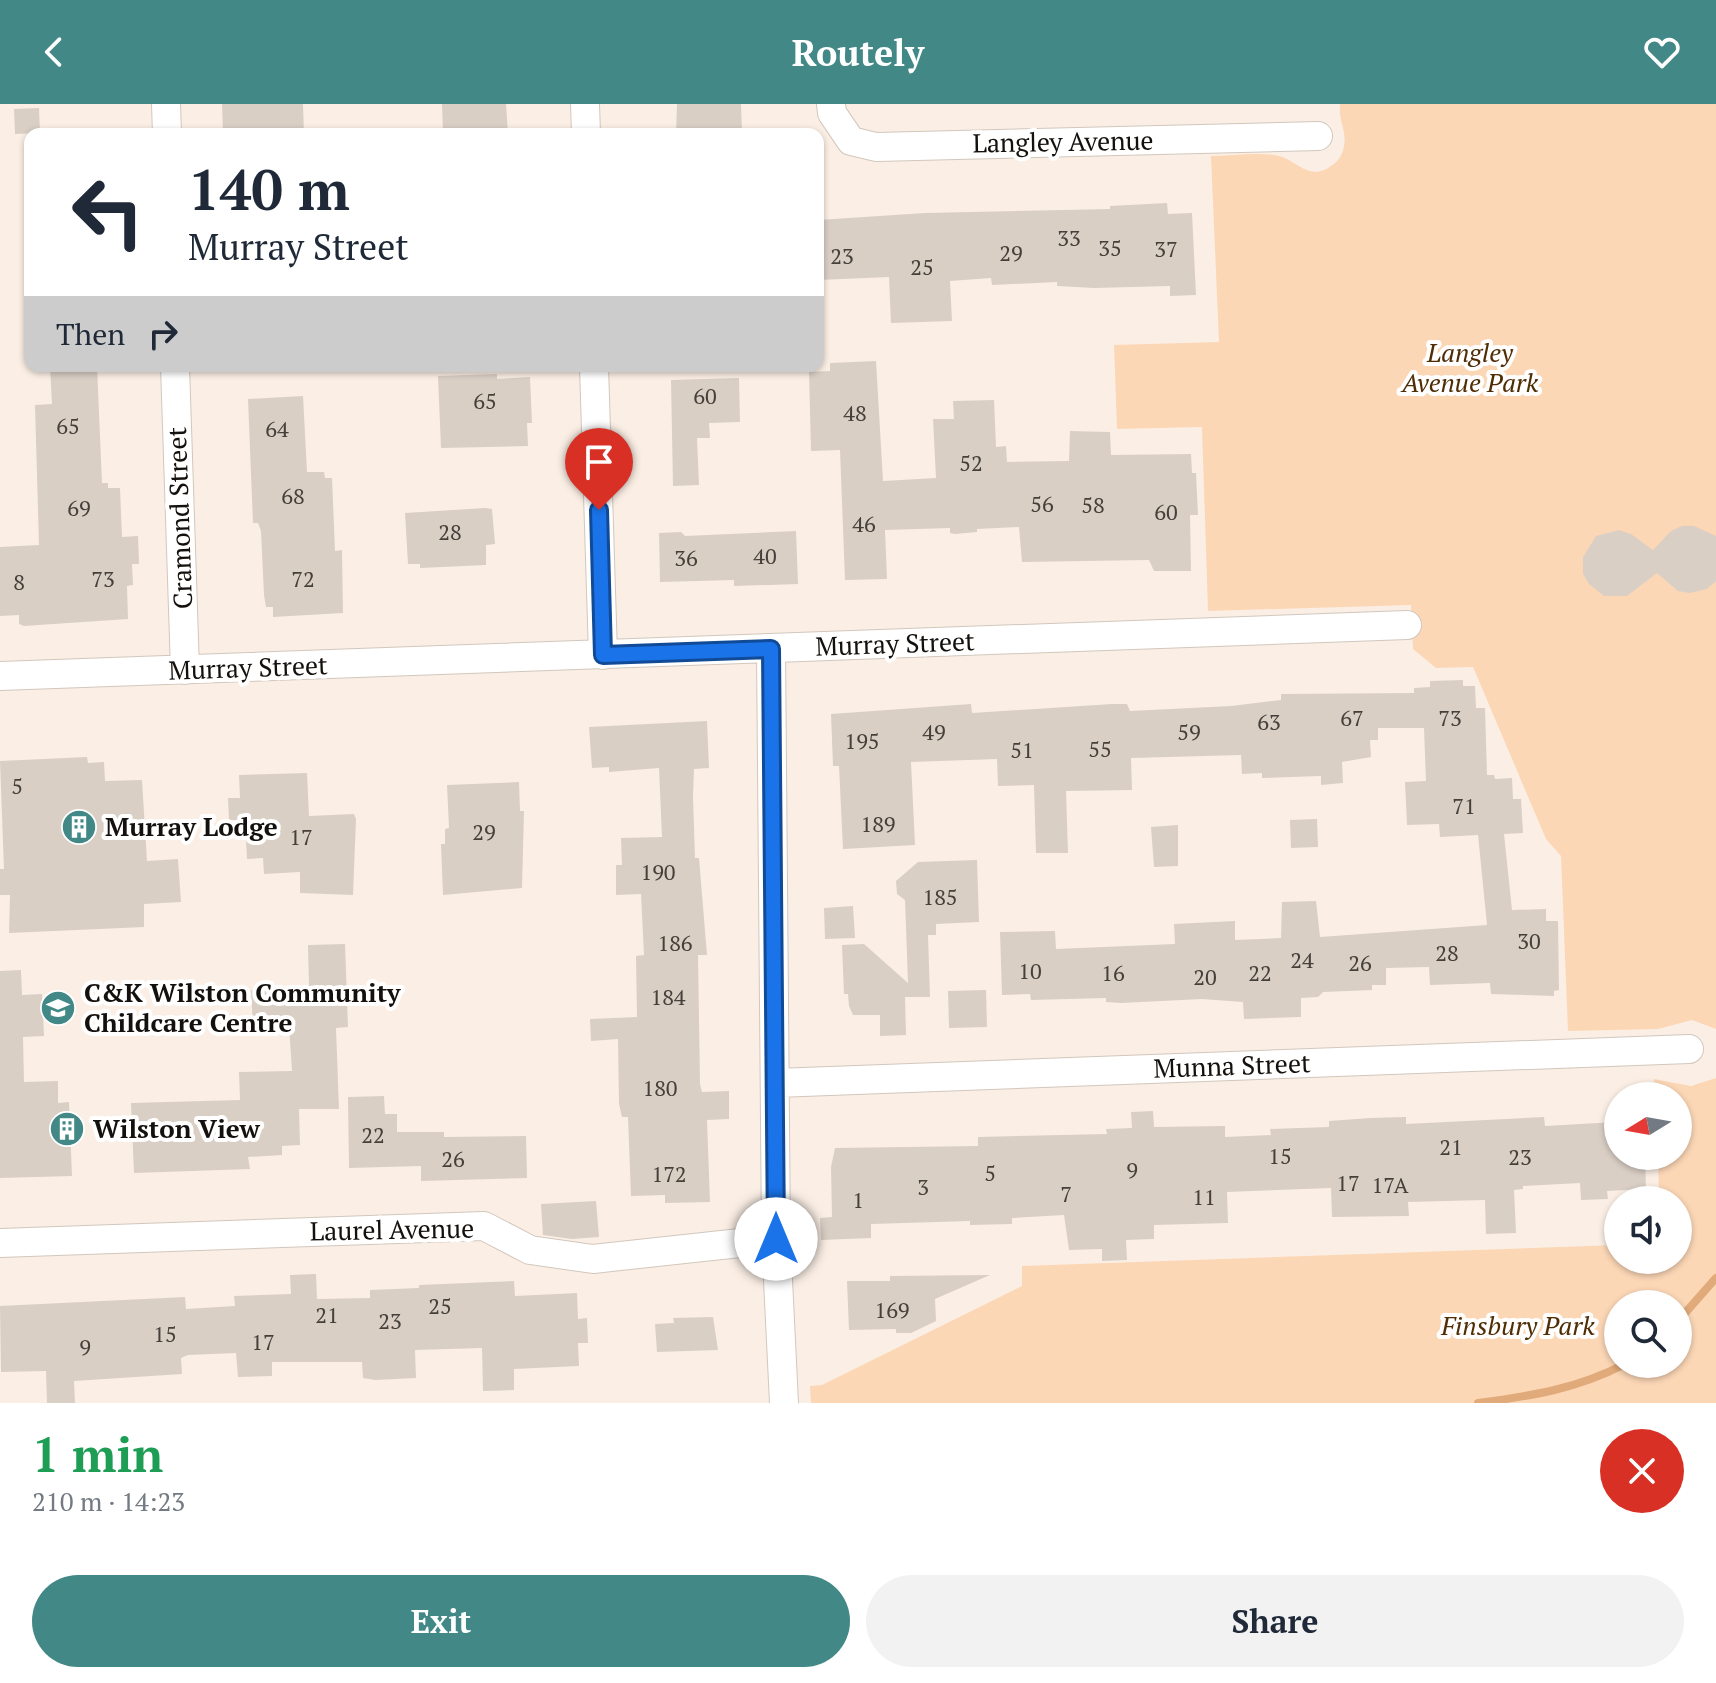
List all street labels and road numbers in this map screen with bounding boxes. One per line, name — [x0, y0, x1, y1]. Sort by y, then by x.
street label: Langley Avenue — [972, 122, 1154, 160]
street label: Cramond Street — [159, 426, 199, 610]
street label: Murray Street — [815, 623, 976, 663]
street label: Murray Street — [168, 647, 329, 687]
street label: Munna Street — [1153, 1045, 1311, 1085]
street label: Laurel Avenue — [310, 1211, 474, 1247]

